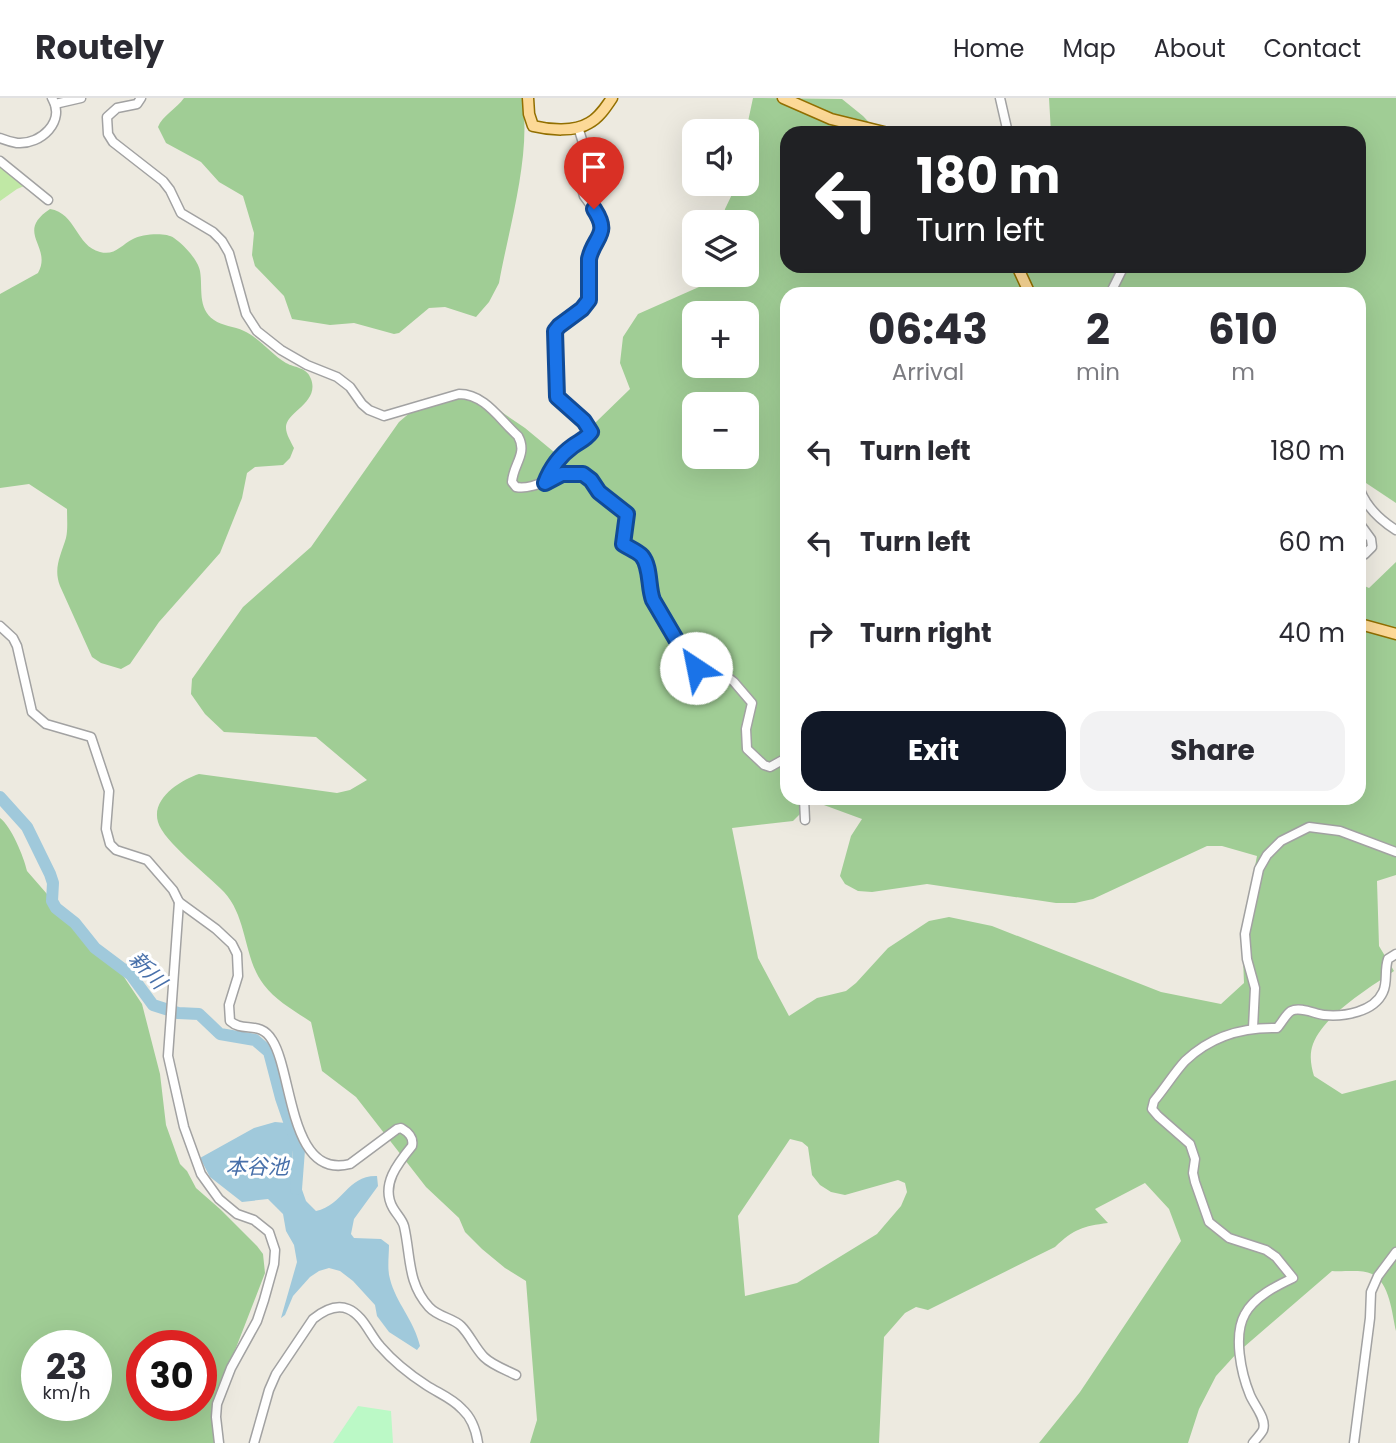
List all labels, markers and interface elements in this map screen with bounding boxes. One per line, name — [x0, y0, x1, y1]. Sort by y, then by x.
text: Routely — [35, 24, 164, 71]
text: Home — [953, 32, 1025, 65]
text: Map — [1063, 32, 1116, 65]
text: About — [1154, 32, 1225, 65]
text: Contact — [1263, 32, 1361, 65]
map controls — [682, 119, 759, 469]
button: sound — [682, 119, 759, 196]
pin — [564, 137, 624, 209]
text: 180 m — [916, 142, 1060, 210]
icon: arrive — [575, 148, 613, 186]
icon: left — [801, 154, 892, 245]
text: Turn left — [916, 207, 1045, 252]
button: layers — [682, 210, 759, 287]
text: 06:43 — [868, 300, 988, 359]
text: 2 — [1086, 300, 1110, 359]
text: 610 — [1208, 300, 1278, 359]
button: + — [682, 301, 759, 378]
text: Arrival — [892, 356, 964, 388]
text: min — [1076, 356, 1120, 388]
text: m — [1231, 356, 1255, 388]
button: − — [682, 392, 759, 469]
icon: left — [801, 433, 839, 471]
text: Turn left — [860, 433, 971, 469]
text: 180 m — [1270, 433, 1345, 469]
icon: left — [801, 524, 839, 562]
text: Turn left — [860, 524, 971, 560]
text: 60 m — [1278, 524, 1345, 560]
icon: right — [801, 615, 839, 653]
text: Turn right — [860, 615, 992, 651]
text: 40 m — [1279, 615, 1345, 651]
position arrow — [659, 631, 733, 705]
button: Exit — [801, 711, 1066, 791]
button: Share — [1080, 711, 1345, 791]
water label: 新川 — [123, 945, 174, 997]
water label: 本谷池 — [226, 1152, 290, 1181]
speed limit sign: 30 — [126, 1330, 217, 1421]
text: 23 — [46, 1342, 87, 1391]
text: km/h — [43, 1380, 90, 1405]

